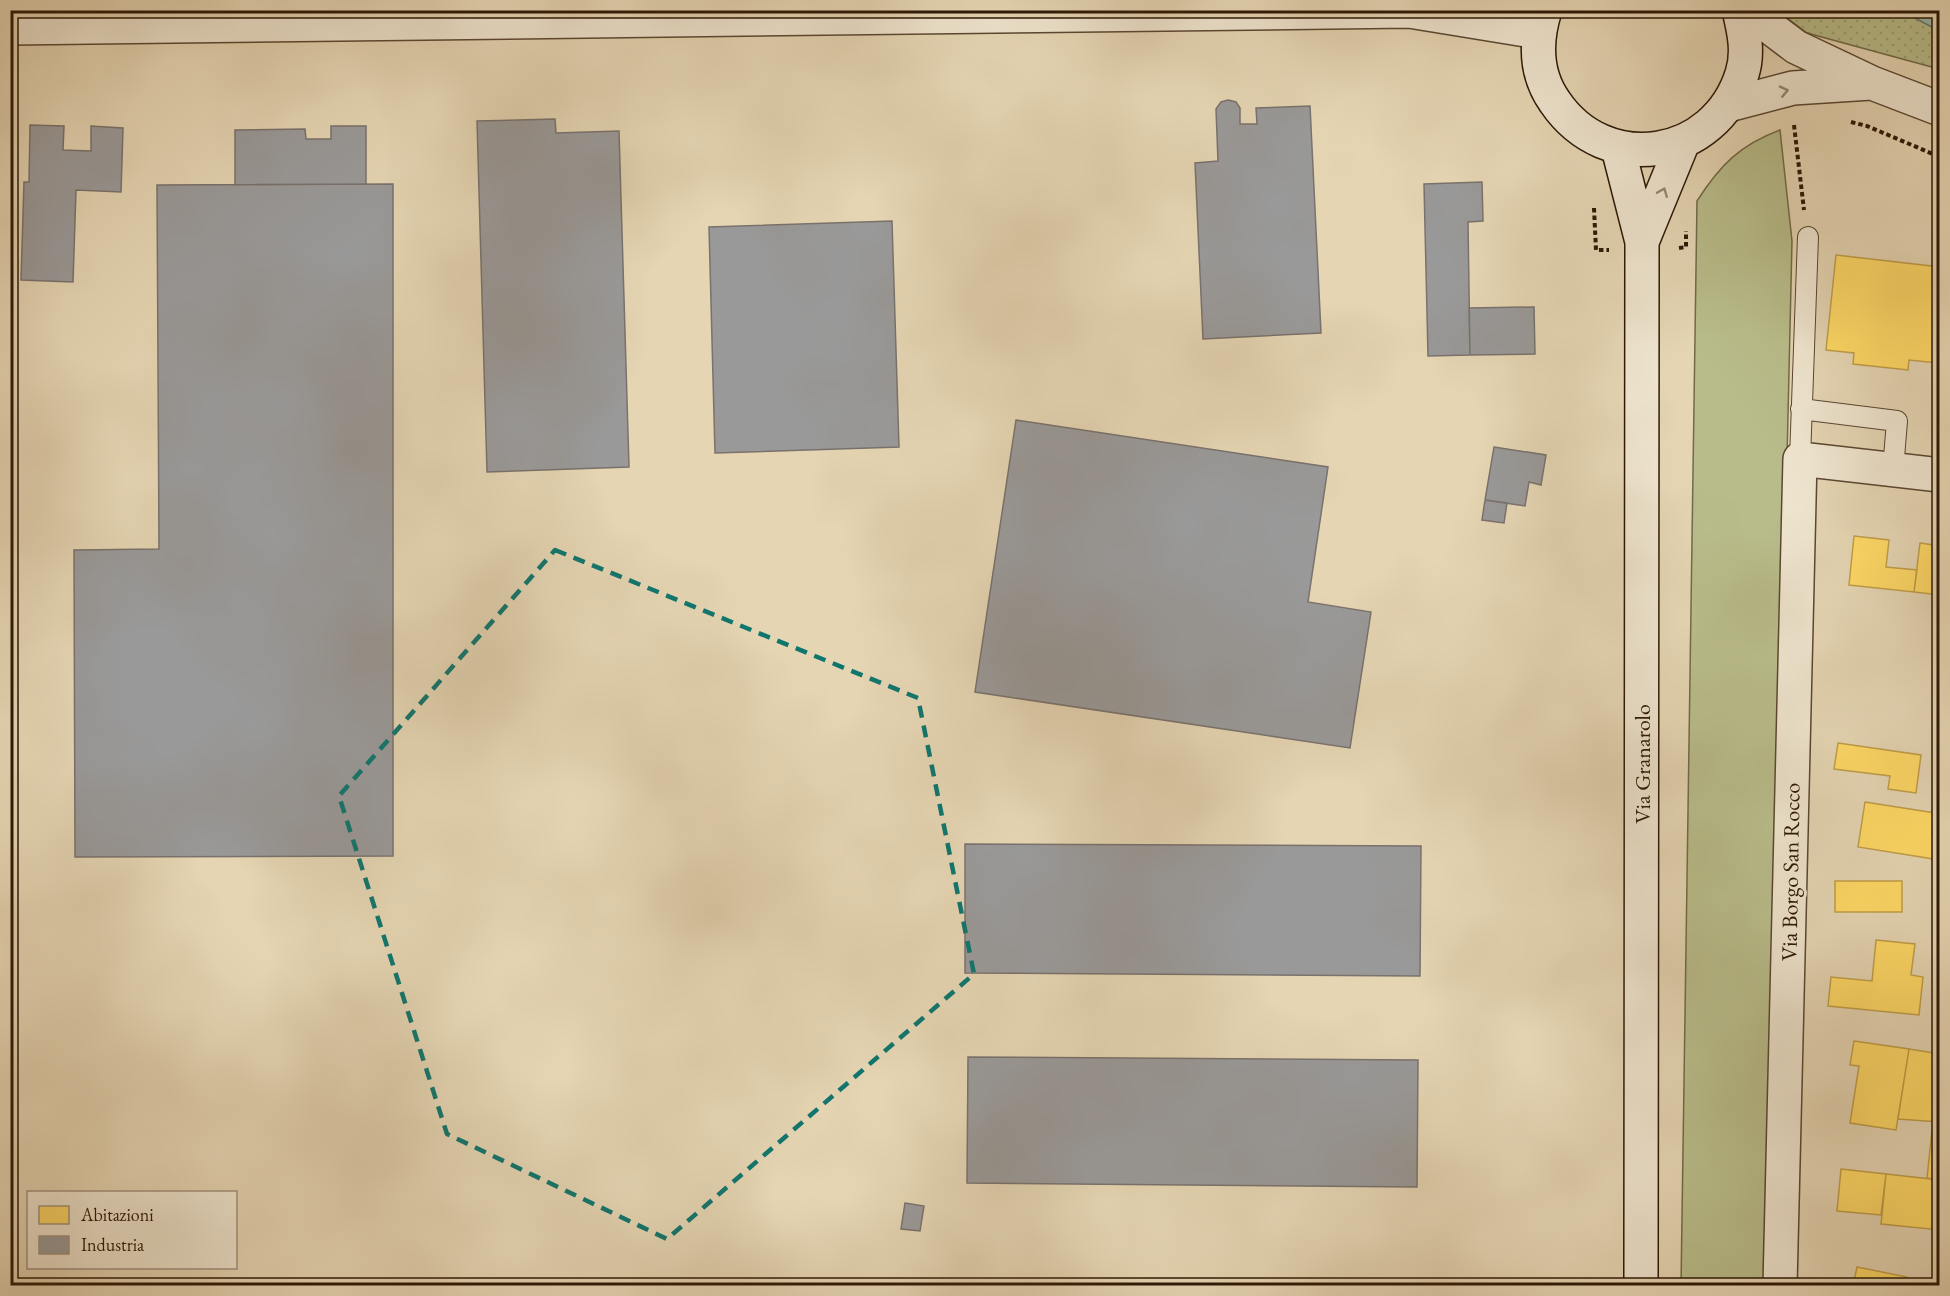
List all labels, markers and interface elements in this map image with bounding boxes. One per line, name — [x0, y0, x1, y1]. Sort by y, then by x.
one-way arrow — [1779, 85, 1789, 98]
one-way arrow — [1656, 187, 1668, 198]
street label: Via Granarolo — [1628, 704, 1657, 824]
street label: Via Borgo San Rocco — [1774, 782, 1807, 961]
legend — [27, 1191, 237, 1269]
text: Abitazioni — [80, 1203, 154, 1226]
text: Industria — [81, 1233, 145, 1256]

